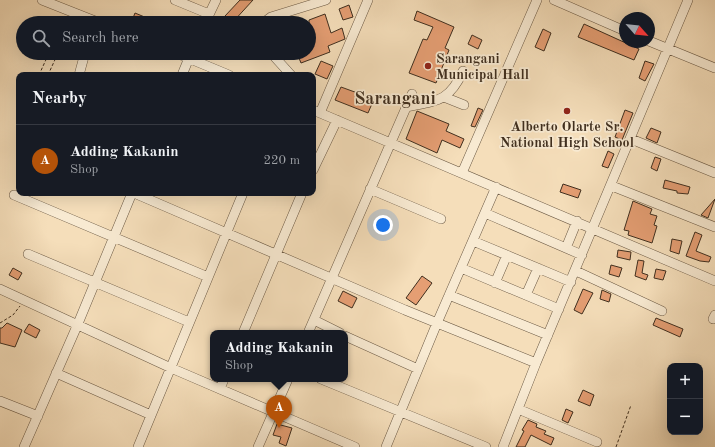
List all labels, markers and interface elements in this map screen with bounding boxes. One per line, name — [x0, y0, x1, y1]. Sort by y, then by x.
north arrow — [619, 12, 655, 48]
search box — [16, 16, 316, 60]
icon: search — [30, 27, 52, 49]
text: Search here — [62, 31, 139, 46]
place label: Sarangani Municipal Hall — [436, 52, 529, 82]
marker: Sarangani Municipal Hall — [423, 61, 433, 71]
text: Nearby — [32, 90, 87, 107]
district label: Sarangani — [354, 90, 436, 108]
marker: Alberto Olarte Sr. National High School — [562, 106, 572, 116]
place label: Alberto Olarte Sr. National High School — [500, 120, 634, 150]
text: Adding Kakanin — [70, 145, 179, 160]
text: A — [40, 154, 50, 167]
text: 220 m — [263, 154, 300, 167]
text: Shop — [70, 163, 98, 176]
your location — [373, 215, 393, 235]
popup — [210, 330, 348, 382]
text: Adding Kakanin — [225, 341, 333, 356]
text: Shop — [225, 359, 253, 372]
map controls — [667, 363, 703, 435]
button: + — [667, 363, 703, 399]
pin: A — [266, 395, 292, 428]
button: − — [667, 399, 703, 435]

